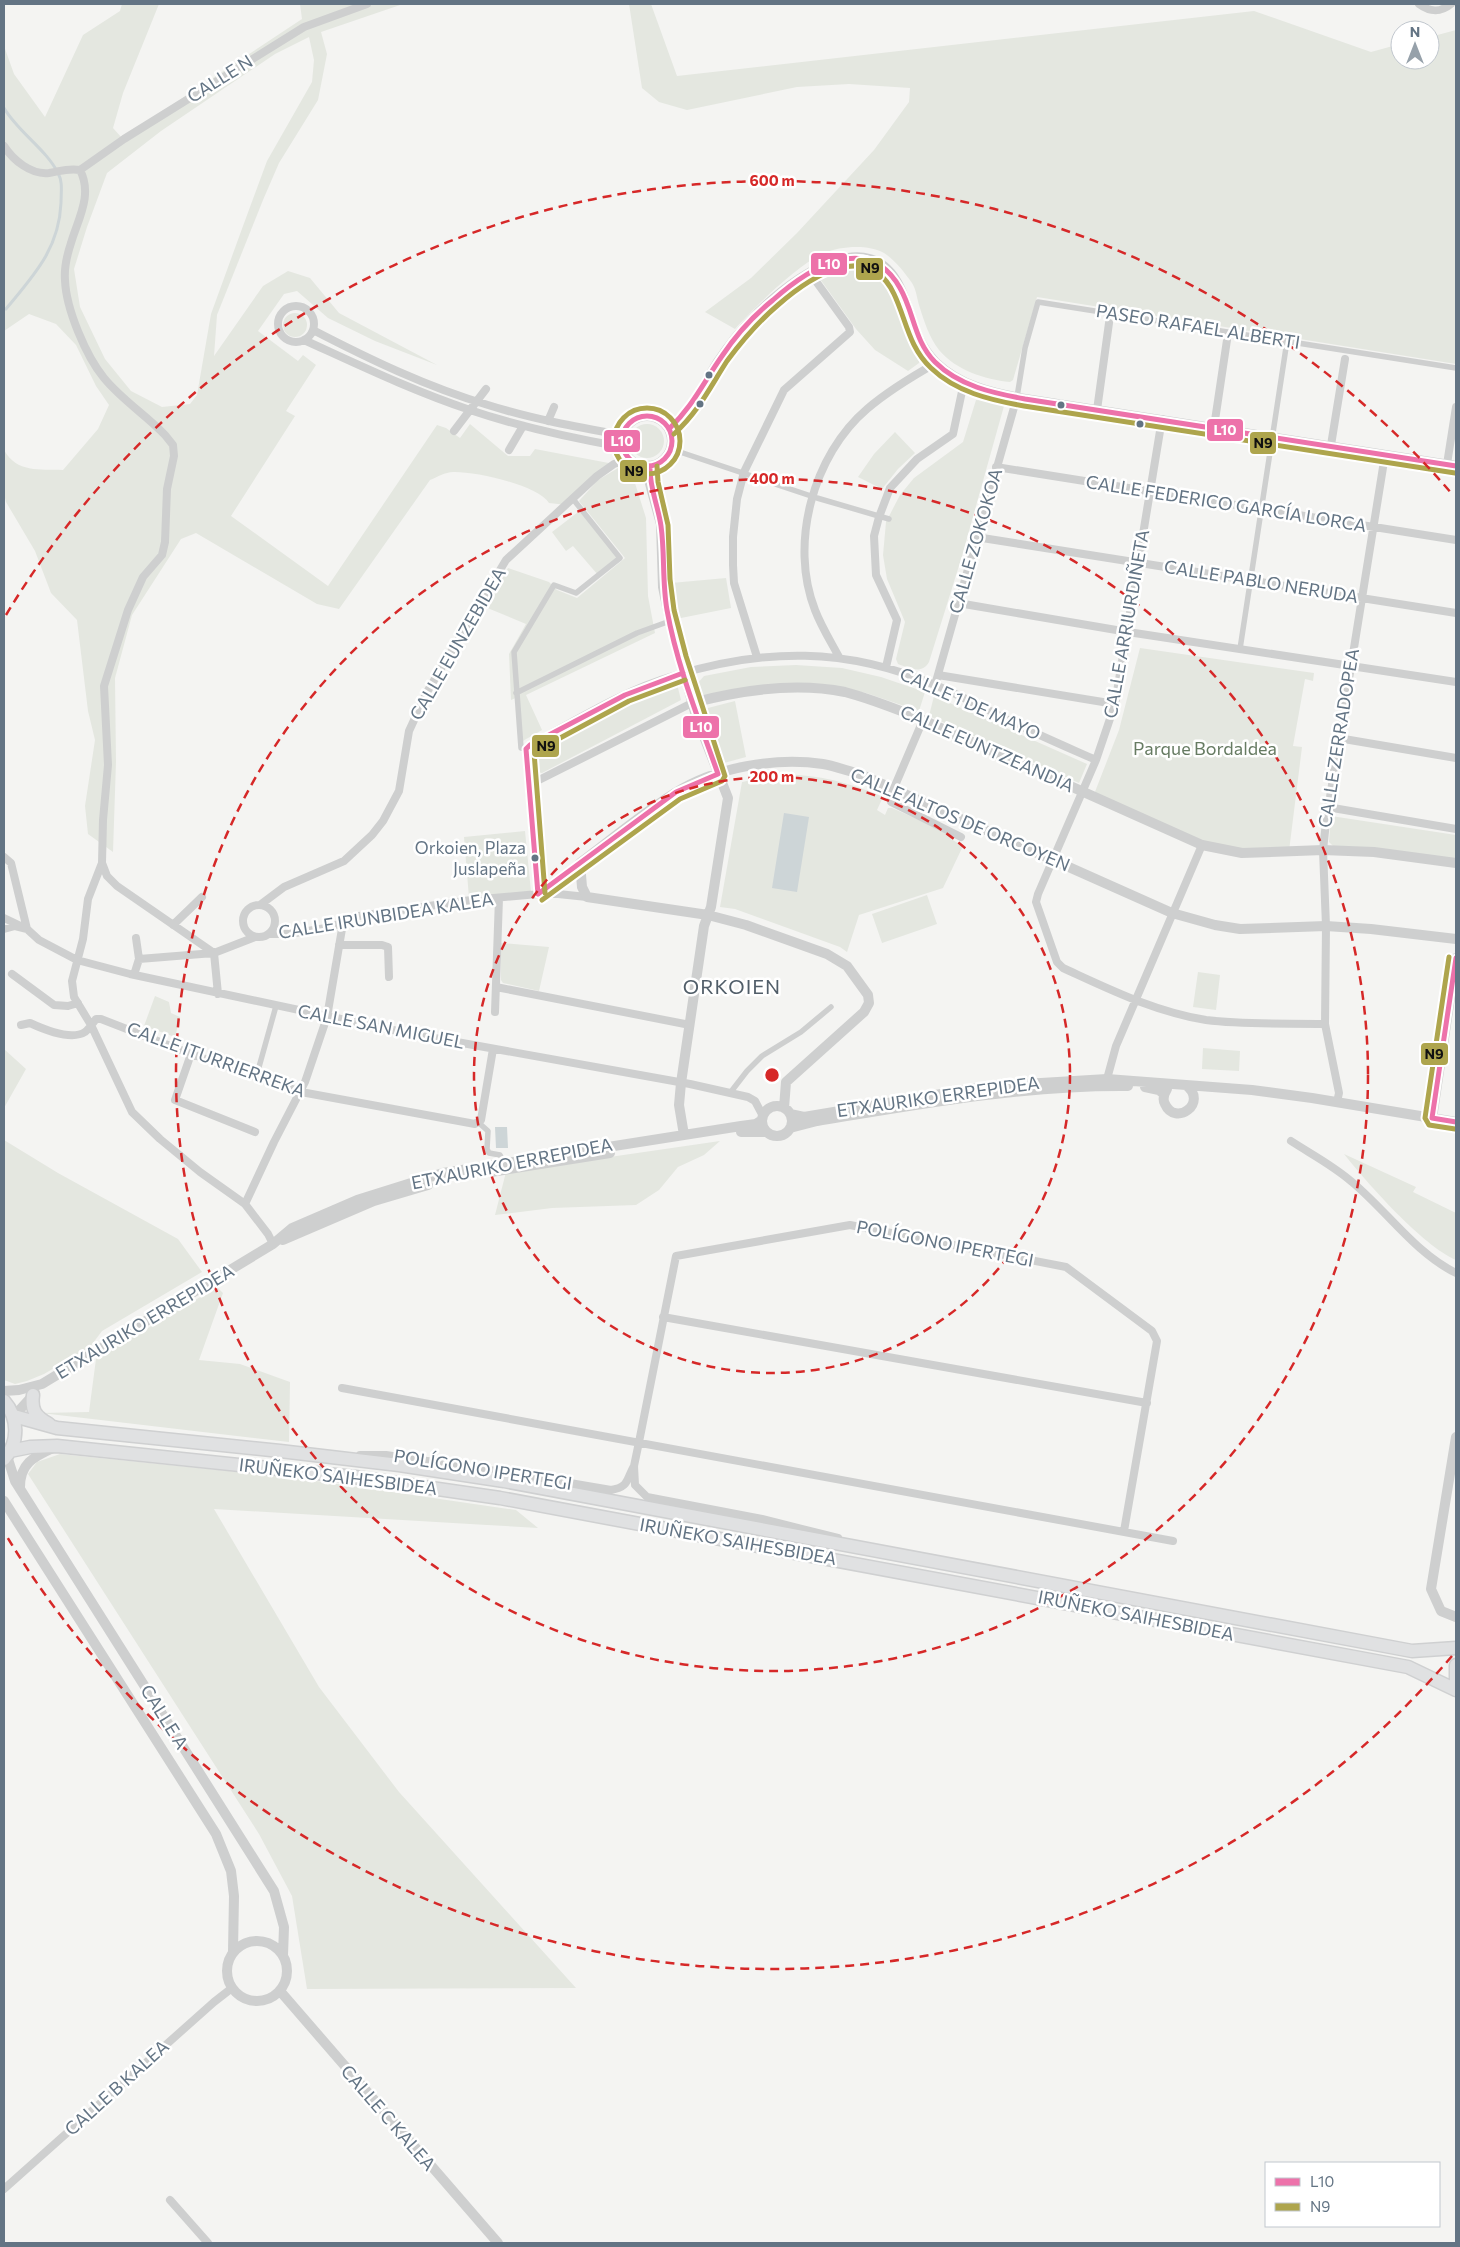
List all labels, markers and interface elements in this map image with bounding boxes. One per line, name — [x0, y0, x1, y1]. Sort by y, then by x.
north arrow — [1390, 20, 1440, 70]
text: N — [1410, 23, 1420, 40]
street label: CALLE N — [183, 49, 256, 107]
text: 600 m — [749, 171, 795, 189]
line badge: L10 — [810, 252, 848, 276]
text: L10 — [818, 255, 841, 272]
line badge: N9 — [855, 257, 884, 281]
text: N9 — [860, 259, 880, 276]
street label: PASEO RAFAEL ALBERTI — [1095, 299, 1302, 353]
unlabelled marker — [704, 370, 714, 380]
unlabelled marker — [695, 399, 705, 409]
unlabelled marker — [1056, 400, 1066, 410]
line badge: L10 — [1206, 418, 1244, 442]
unlabelled marker — [1135, 419, 1145, 429]
text: L10 — [1214, 421, 1237, 438]
line badge: L10 — [603, 429, 641, 453]
line badge: N9 — [1249, 431, 1277, 455]
text: L10 — [611, 432, 634, 449]
text: N9 — [1253, 434, 1273, 451]
line badge: N9 — [619, 459, 648, 483]
text: N9 — [624, 462, 644, 479]
street label: CALLE ZOKOKOA — [944, 465, 1006, 616]
text: 400 m — [749, 469, 795, 487]
street label: CALLE FEDERICO GARCÍA LORCA — [1084, 470, 1368, 536]
street label: CALLE ARRIURDIÑETA — [1099, 528, 1153, 720]
street label: CALLE PABLO NERUDA — [1163, 555, 1360, 607]
street label: CALLE EUNZEBIDEA — [404, 563, 510, 724]
street label: CALLE ZERRADOPEA — [1313, 647, 1363, 829]
street label: CALLE 1 DE MAYO — [897, 662, 1044, 744]
street label: CALLE EUNTZEANDIA — [897, 700, 1078, 796]
line badge: L10 — [682, 715, 720, 739]
text: L10 — [690, 718, 713, 735]
line badge: N9 — [531, 734, 560, 758]
text: N9 — [536, 737, 556, 754]
park label: Parque Bordaldea — [1133, 737, 1277, 759]
street label: CALLE ALTOS DE ORCOYEN — [847, 763, 1073, 875]
text: 200 m — [750, 767, 794, 785]
place label: Orkoien, Plaza Juslapeña — [415, 837, 526, 879]
marker: Orkoien, Plaza Juslapeña — [530, 853, 540, 863]
street label: CALLE IRUNBIDEA KALEA — [277, 887, 495, 943]
district label: ORKOIEN — [683, 974, 781, 998]
street label: CALLE SAN MIGUEL — [296, 999, 466, 1053]
street label: CALLE ITURRIERREKA — [124, 1017, 309, 1102]
line badge: N9 — [1420, 1042, 1449, 1066]
text: N9 — [1424, 1045, 1444, 1062]
centre of rings — [763, 1066, 781, 1084]
street label: ETXAURIKO ERREPIDEA — [835, 1071, 1041, 1121]
street label: ETXAURIKO ERREPIDEA — [409, 1133, 614, 1193]
street label: POLÍGONO IPERTEGI — [855, 1215, 1036, 1271]
street label: ETXAURIKO ERREPIDEA — [51, 1259, 238, 1383]
street label: POLÍGONO IPERTEGI — [392, 1444, 574, 1494]
street label: IRUÑEKO SAIHESBIDEA — [238, 1453, 438, 1499]
street label: IRUÑEKO SAIHESBIDEA — [638, 1513, 838, 1569]
street label: IRUÑEKO SAIHESBIDEA — [1036, 1585, 1236, 1645]
street label: CALLE A — [136, 1680, 193, 1753]
street label: CALLE B KALEA — [60, 2035, 173, 2140]
street label: CALLE C KALEA — [337, 2060, 441, 2175]
legend — [1265, 2162, 1440, 2227]
text: L10 — [1310, 2172, 1334, 2190]
text: N9 — [1310, 2197, 1330, 2215]

